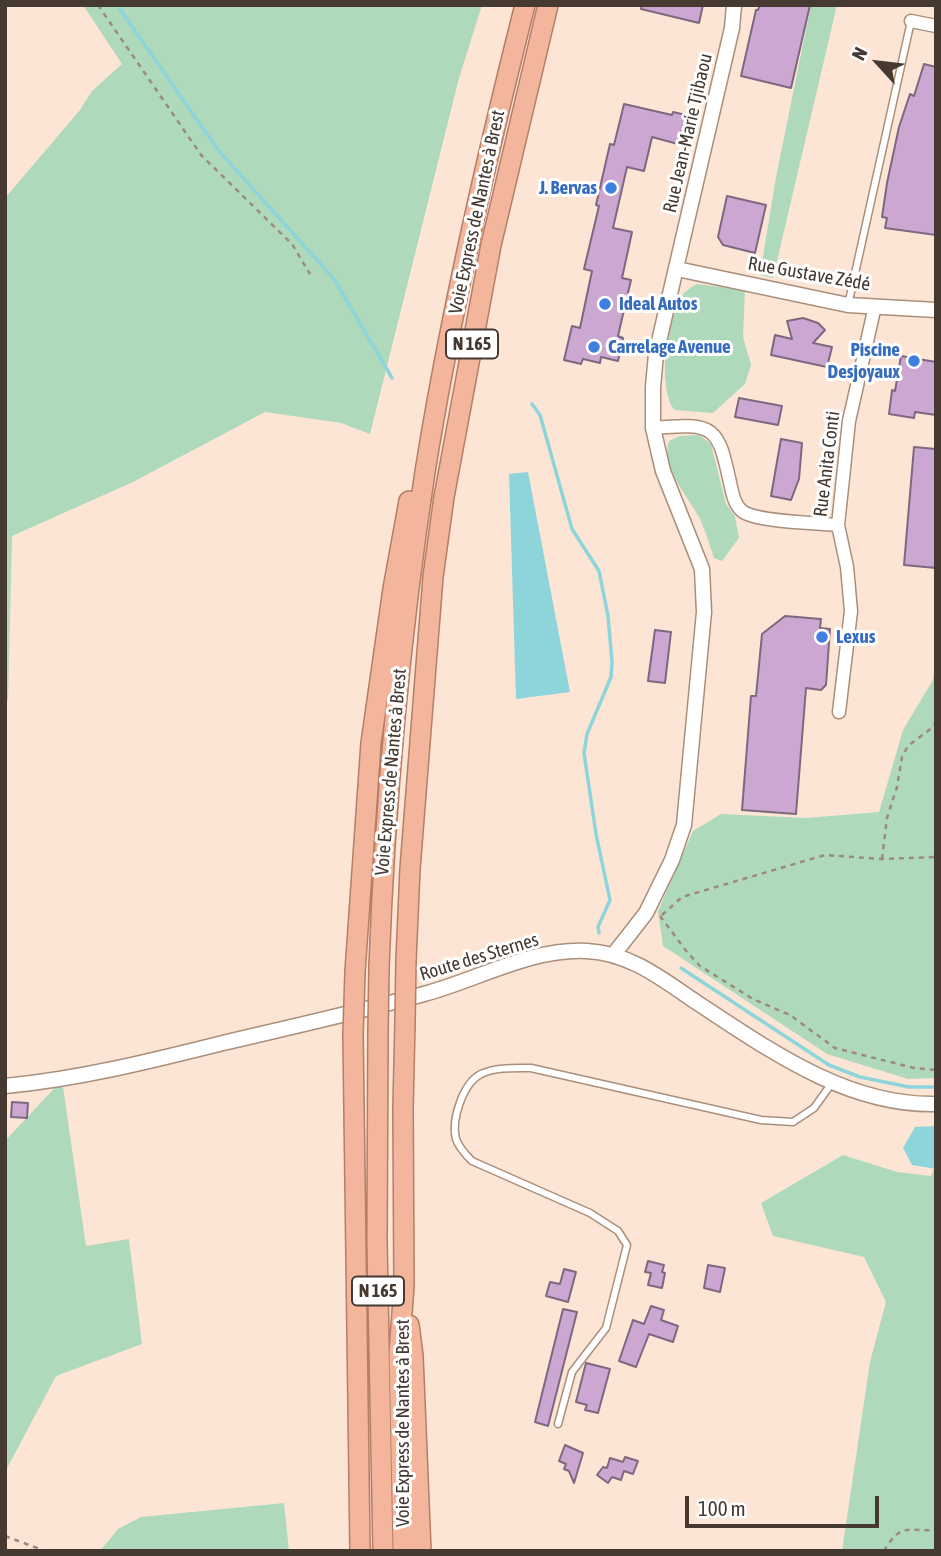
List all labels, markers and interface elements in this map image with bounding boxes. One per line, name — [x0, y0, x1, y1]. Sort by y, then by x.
north arrow — [843, 28, 913, 98]
text: N — [847, 43, 872, 63]
street label: Rue Jean-Marie Tjibaou — [659, 51, 717, 215]
street label: Voie Express de Nantes à Brest — [444, 108, 510, 316]
place label: J. Bervas — [539, 177, 597, 199]
marker: J. Bervas — [603, 180, 619, 196]
street label: Rue Gustave Zédé — [746, 252, 872, 296]
place label: Ideal Autos — [619, 293, 697, 315]
marker: Ideal Autos — [597, 296, 613, 312]
road number: N 165 — [446, 330, 498, 358]
place label: Carrelage Avenue — [608, 336, 731, 358]
marker: Carrelage Avenue — [586, 339, 602, 355]
place label: Piscine Desjoyaux — [828, 339, 900, 383]
marker: Piscine Desjoyaux — [906, 353, 922, 369]
street label: Rue Anita Conti — [809, 410, 845, 518]
place label: Lexus — [836, 626, 875, 648]
marker: Lexus — [814, 629, 830, 645]
street label: Voie Express de Nantes à Brest — [371, 667, 411, 877]
street label: Route des Sternes — [417, 928, 541, 986]
road number: N 165 — [352, 1276, 404, 1306]
street label: Voie Express de Nantes à Brest — [392, 1319, 414, 1527]
scale bar — [689, 1482, 883, 1526]
text: 100 m — [698, 1496, 746, 1520]

